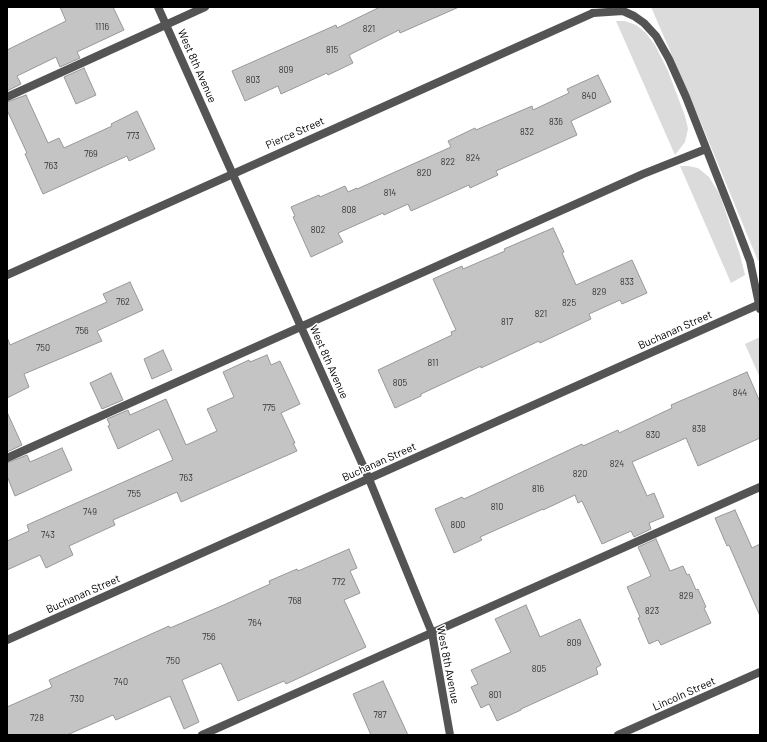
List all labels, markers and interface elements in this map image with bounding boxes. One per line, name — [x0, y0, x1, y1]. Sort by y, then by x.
house number: 1116 — [95, 22, 109, 32]
house number: 821 — [363, 24, 375, 34]
street label: West 8th Avenue — [175, 27, 219, 105]
house number: 815 — [326, 45, 338, 55]
house number: 809 — [279, 65, 293, 75]
house number: 803 — [246, 75, 260, 85]
house number: 840 — [582, 91, 596, 101]
street label: Pierce Street — [264, 114, 326, 152]
house number: 836 — [549, 117, 563, 127]
house number: 832 — [520, 127, 534, 137]
house number: 773 — [126, 131, 140, 141]
house number: 769 — [84, 149, 98, 159]
house number: 824 — [466, 153, 480, 163]
house number: 822 — [441, 157, 455, 167]
house number: 763 — [44, 161, 58, 171]
house number: 820 — [417, 168, 431, 178]
house number: 814 — [384, 188, 396, 198]
house number: 808 — [342, 205, 356, 215]
house number: 802 — [311, 225, 325, 235]
house number: 833 — [620, 277, 634, 287]
house number: 829 — [592, 287, 606, 297]
house number: 762 — [116, 297, 130, 307]
house number: 825 — [562, 298, 576, 308]
street label: Buchanan Street — [636, 308, 714, 352]
house number: 821 — [535, 309, 547, 319]
house number: 817 — [501, 317, 513, 327]
street label: West 8th Avenue — [307, 323, 351, 401]
house number: 756 — [75, 326, 89, 336]
house number: 750 — [36, 343, 50, 353]
house number: 811 — [428, 358, 438, 368]
house number: 805 — [393, 378, 407, 388]
house number: 844 — [733, 388, 747, 398]
house number: 775 — [262, 403, 276, 413]
house number: 838 — [692, 424, 706, 434]
house number: 830 — [646, 430, 660, 440]
street label: Buchanan Street — [340, 440, 418, 484]
house number: 824 — [610, 459, 624, 469]
house number: 820 — [573, 469, 587, 479]
house number: 763 — [179, 473, 193, 483]
house number: 816 — [532, 484, 544, 494]
house number: 755 — [127, 489, 141, 499]
house number: 810 — [491, 502, 503, 512]
house number: 749 — [83, 507, 97, 517]
house number: 800 — [451, 520, 465, 530]
house number: 743 — [41, 530, 55, 540]
street label: Buchanan Street — [44, 572, 122, 616]
house number: 772 — [332, 577, 346, 587]
house number: 829 — [679, 591, 693, 601]
house number: 768 — [288, 596, 302, 606]
house number: 823 — [645, 606, 659, 616]
house number: 764 — [248, 618, 262, 628]
street label: West 8th Avenue — [434, 625, 462, 705]
house number: 756 — [202, 632, 216, 642]
house number: 809 — [567, 638, 581, 648]
house number: 750 — [166, 656, 180, 666]
house number: 805 — [532, 664, 546, 674]
street label: Lincoln Street — [651, 674, 717, 714]
house number: 740 — [114, 677, 128, 687]
house number: 801 — [489, 690, 501, 700]
house number: 730 — [70, 694, 84, 704]
house number: 787 — [373, 710, 387, 720]
house number: 728 — [30, 713, 44, 723]

